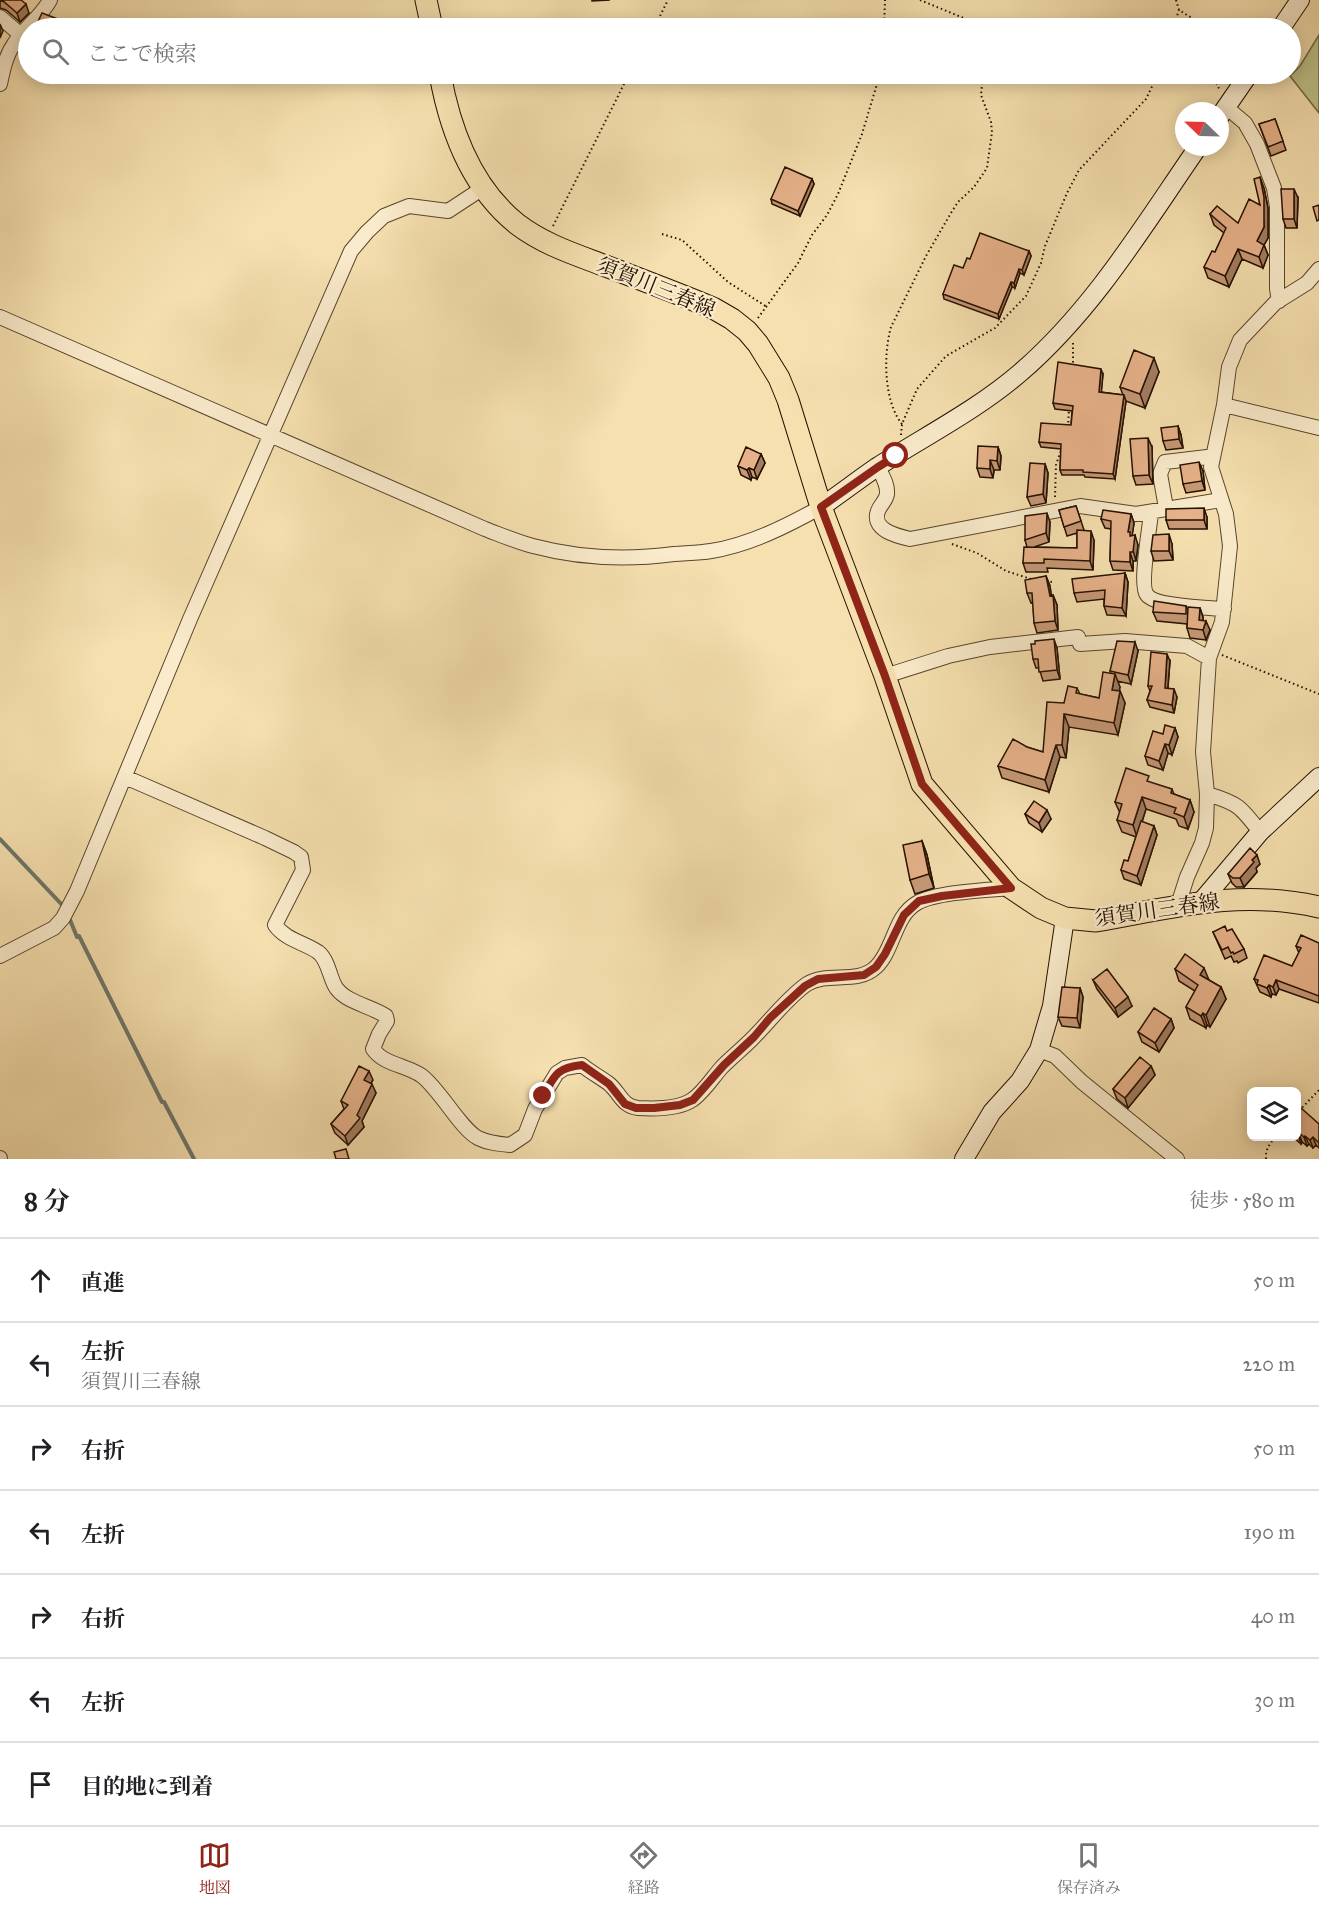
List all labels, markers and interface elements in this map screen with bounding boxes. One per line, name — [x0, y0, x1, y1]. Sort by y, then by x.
search box — [18, 18, 1301, 84]
icon: search — [39, 35, 72, 68]
text: ここで検索 — [87, 40, 197, 67]
north arrow — [1175, 102, 1229, 156]
street label: 須賀川三春線 — [593, 251, 719, 323]
route start — [882, 442, 908, 468]
street label: 須賀川三春線 — [1093, 888, 1221, 932]
route end — [529, 1082, 555, 1108]
map controls — [1247, 1087, 1301, 1141]
button: layers — [1247, 1087, 1301, 1141]
text: 8 分 — [24, 1185, 69, 1217]
text: 徒歩 · 580 m — [1189, 1188, 1295, 1212]
icon: ahead — [24, 1264, 57, 1297]
text: 50 m — [1253, 1268, 1295, 1292]
text: 直進 — [81, 1269, 125, 1296]
text: 左折 — [81, 1338, 125, 1365]
icon: left — [24, 1348, 57, 1381]
text: 220 m — [1243, 1352, 1295, 1376]
text: 須賀川三春線 — [81, 1369, 201, 1393]
icon: right — [24, 1432, 57, 1465]
text: 50 m — [1253, 1436, 1295, 1460]
text: 右折 — [81, 1437, 125, 1464]
icon: left — [24, 1516, 57, 1549]
text: 190 m — [1244, 1520, 1295, 1544]
text: 左折 — [81, 1521, 125, 1548]
icon: right — [24, 1600, 57, 1633]
text: 40 m — [1251, 1604, 1295, 1628]
text: 右折 — [81, 1605, 125, 1632]
icon: left — [24, 1684, 57, 1717]
text: 30 m — [1254, 1688, 1295, 1712]
text: 左折 — [81, 1689, 125, 1716]
icon: arrive — [24, 1768, 57, 1801]
text: 目的地に到着 — [81, 1773, 213, 1800]
tab: 地図 — [198, 1839, 231, 1898]
tab: 経路 — [627, 1839, 660, 1898]
tab: 保存済み — [1057, 1839, 1121, 1898]

